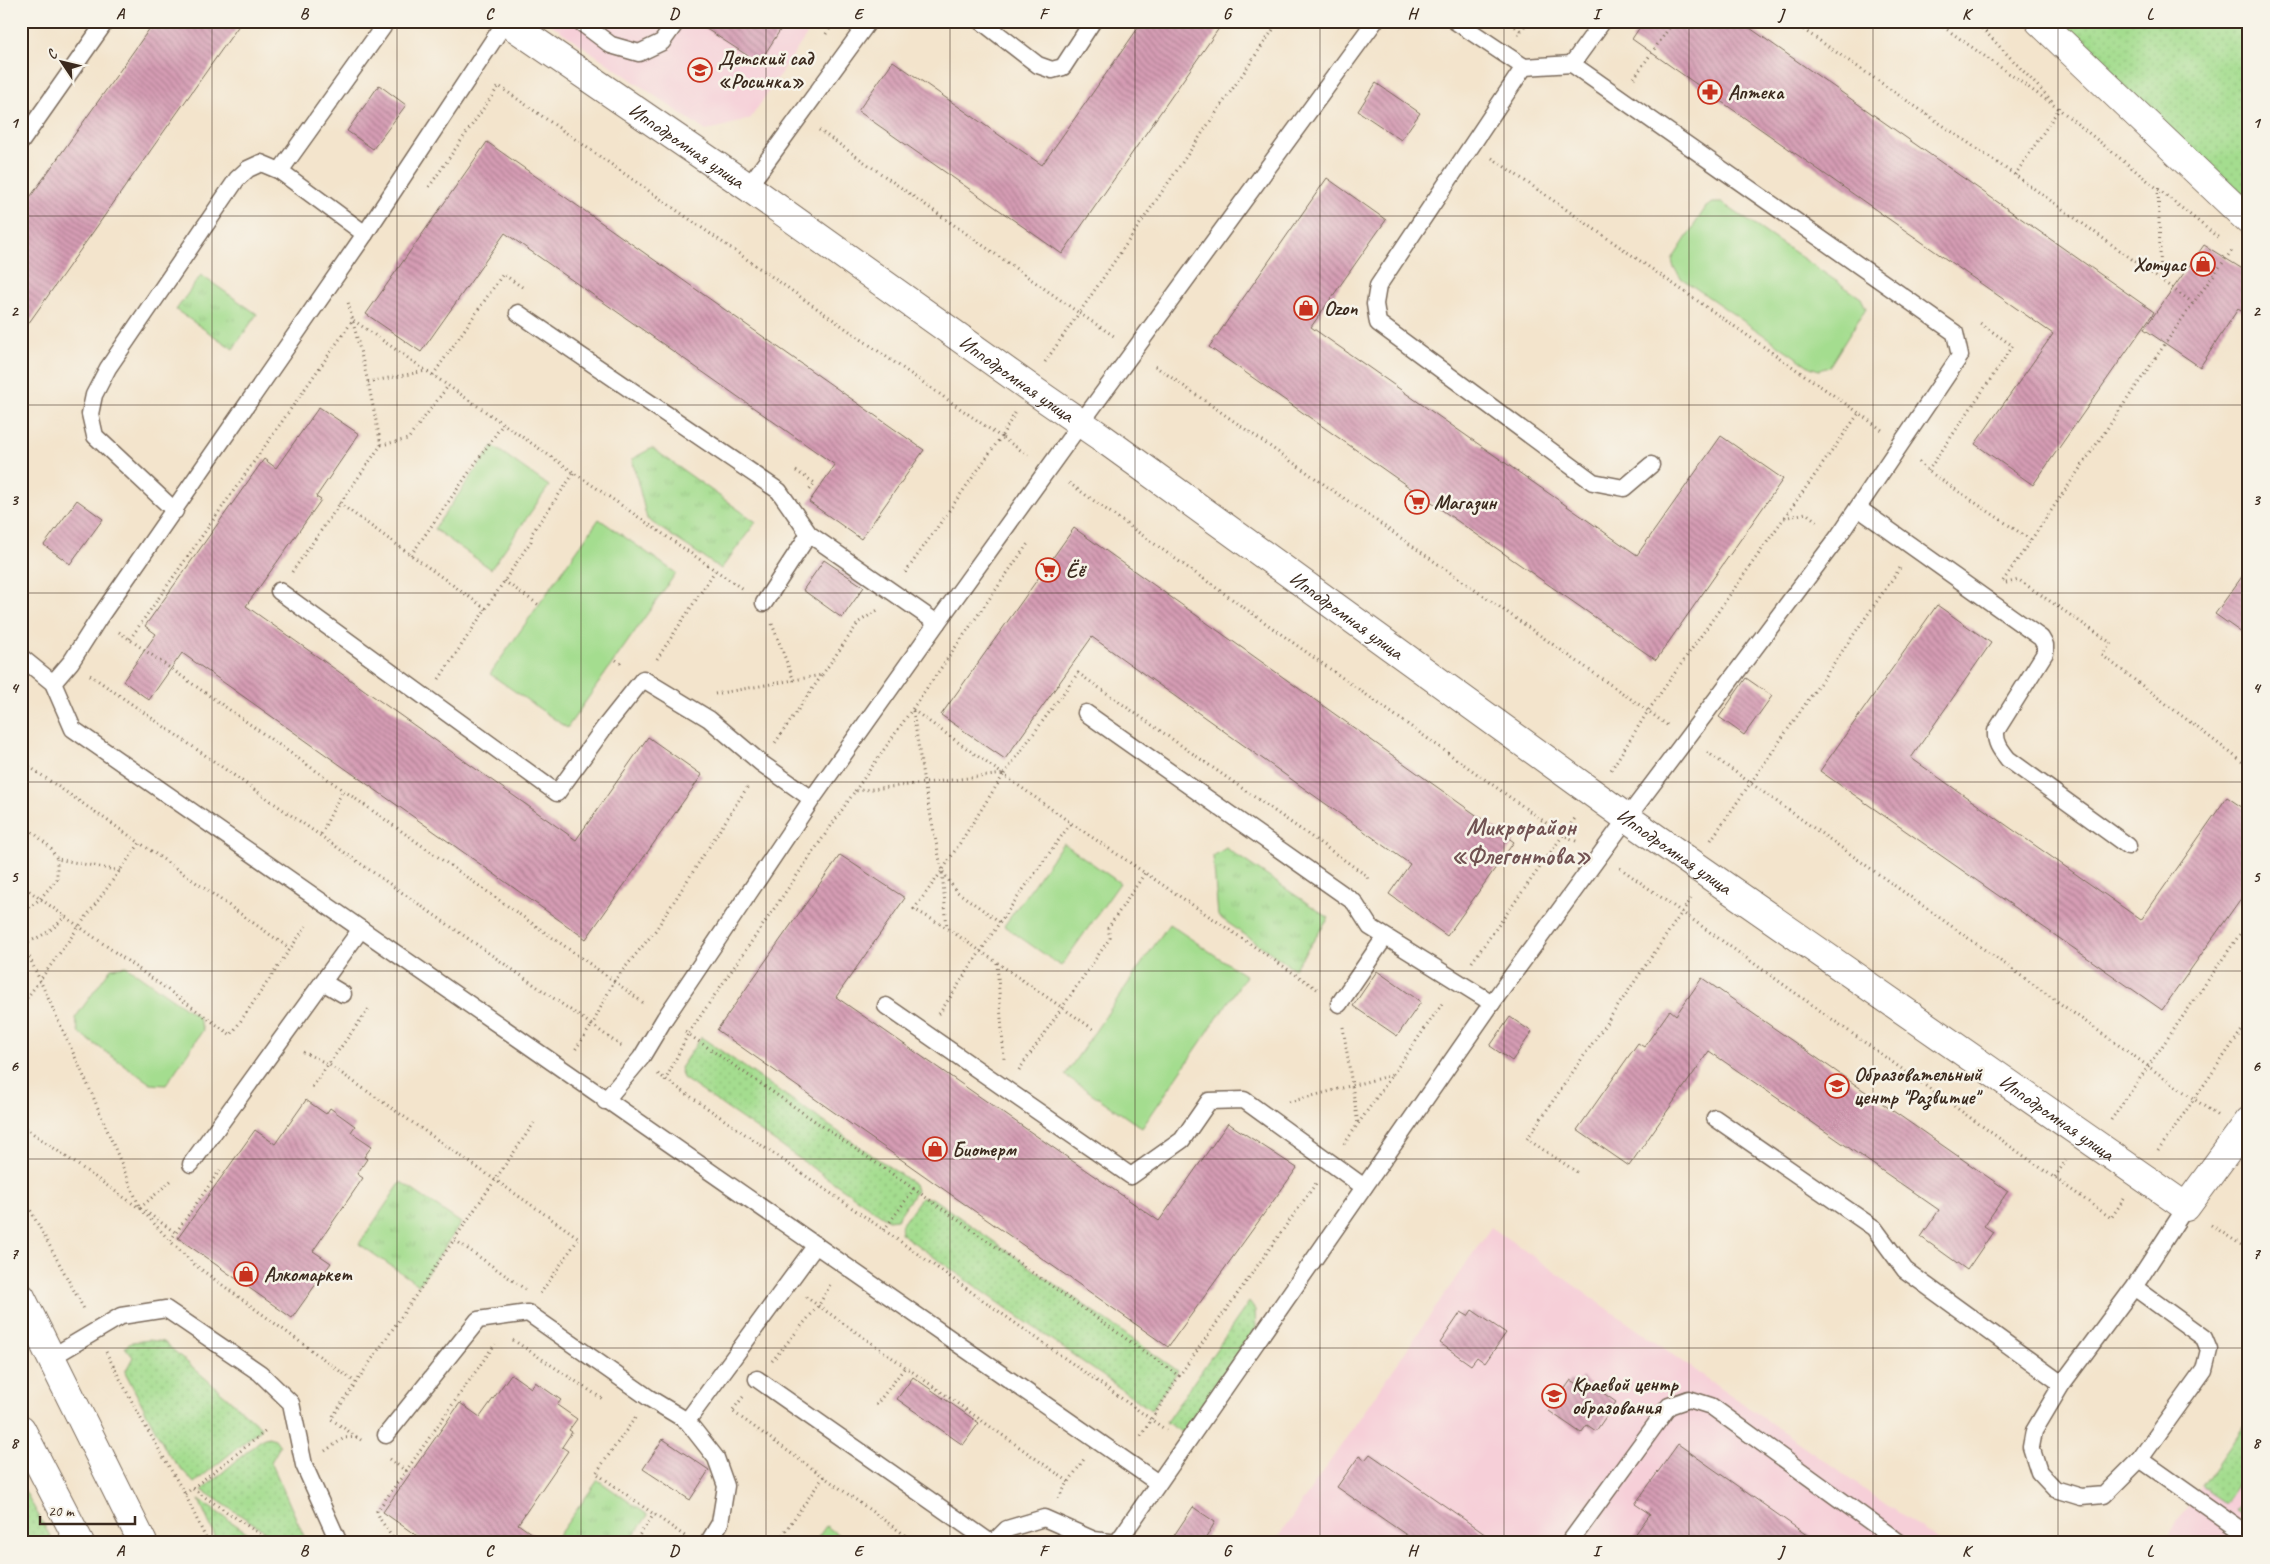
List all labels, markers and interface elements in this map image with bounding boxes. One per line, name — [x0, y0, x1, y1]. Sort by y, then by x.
text: A — [116, 4, 126, 24]
text: B — [300, 4, 310, 24]
text: C — [485, 4, 495, 24]
text: D — [669, 4, 680, 24]
text: E — [854, 4, 865, 24]
text: F — [1039, 4, 1050, 24]
text: G — [1223, 4, 1233, 24]
text: H — [1407, 4, 1419, 24]
text: I — [1593, 4, 1603, 24]
text: J — [1777, 4, 1786, 24]
text: K — [1962, 4, 1974, 24]
text: L — [2147, 4, 2155, 24]
north arrow — [38, 38, 88, 88]
text: С — [43, 45, 62, 63]
place label: Детский сад «Росинка» — [718, 46, 815, 94]
school or university icon: Детский сад «Росинка» — [687, 57, 713, 83]
pharmacy icon: Аптека — [1697, 79, 1723, 105]
place label: Аптека — [1728, 80, 1785, 105]
street label: Ипподромная улица — [624, 97, 751, 194]
text: 1 — [10, 113, 19, 133]
text: 1 — [2252, 113, 2261, 133]
shop icon: Хотуас — [2190, 251, 2216, 277]
place label: Хотуас — [2133, 252, 2187, 278]
shop icon: Ozon — [1293, 295, 1319, 321]
place label: Ozon — [1324, 296, 1358, 321]
text: 2 — [10, 301, 19, 321]
text: 2 — [2252, 301, 2261, 321]
street label: Ипподромная улица — [955, 329, 1080, 428]
supermarket icon: Магазин — [1404, 489, 1430, 515]
text: 3 — [10, 490, 19, 510]
place label: Магазин — [1434, 490, 1498, 516]
text: 3 — [2252, 490, 2261, 510]
supermarket icon: Ёё — [1035, 557, 1061, 583]
place label: Ёё — [1066, 558, 1087, 583]
street label: Ипподромная улица — [1285, 565, 1410, 665]
text: 4 — [10, 678, 19, 698]
text: 4 — [2252, 678, 2261, 698]
street label: Ипподромная улица — [1612, 802, 1738, 900]
district label: Микрорайон «Флегонтова» — [1451, 811, 1591, 872]
text: 5 — [11, 867, 20, 887]
text: 5 — [2253, 867, 2262, 887]
text: 6 — [10, 1056, 19, 1076]
text: 6 — [2252, 1056, 2261, 1076]
place label: Образовательный центр "Развитие" — [1854, 1062, 1983, 1111]
street label: Ипподромная улица — [1995, 1069, 2120, 1167]
school or university icon: Образовательный центр "Развитие" — [1824, 1073, 1850, 1099]
shop icon: Биотерм — [922, 1136, 948, 1162]
place label: Биотерм — [952, 1137, 1018, 1162]
text: 7 — [10, 1244, 19, 1264]
text: 7 — [2252, 1244, 2261, 1264]
shop icon: Алкомаркет — [233, 1261, 259, 1287]
place label: Алкомаркет — [264, 1262, 353, 1287]
place label: Краевой центр образования — [1572, 1372, 1679, 1420]
school or university icon: Краевой центр образования — [1541, 1383, 1567, 1409]
text: 8 — [10, 1433, 19, 1453]
text: 8 — [2252, 1433, 2261, 1453]
scale bar — [40, 1494, 135, 1526]
text: 20 m — [48, 1502, 75, 1521]
text: A — [116, 1541, 126, 1561]
text: B — [300, 1541, 310, 1561]
text: C — [485, 1541, 495, 1561]
text: D — [669, 1541, 680, 1561]
text: E — [854, 1541, 865, 1561]
text: F — [1039, 1541, 1050, 1561]
text: G — [1223, 1541, 1233, 1561]
text: H — [1407, 1541, 1419, 1561]
text: I — [1593, 1541, 1603, 1561]
text: J — [1777, 1541, 1786, 1561]
text: K — [1962, 1541, 1974, 1561]
text: L — [2147, 1541, 2155, 1561]

